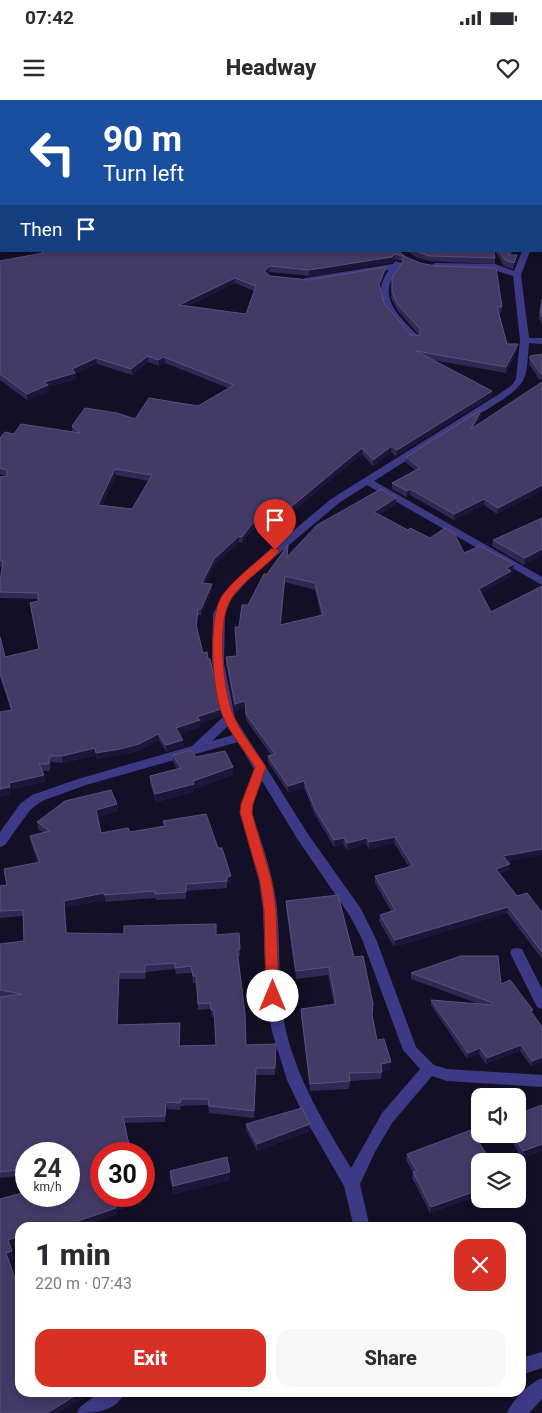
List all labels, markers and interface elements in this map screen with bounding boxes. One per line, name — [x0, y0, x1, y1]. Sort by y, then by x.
text: 07:42 — [25, 6, 74, 29]
icon: menu — [20, 54, 48, 82]
icon: heart — [494, 54, 522, 82]
text: Headway — [226, 55, 316, 80]
text: 90 m — [103, 119, 182, 160]
icon: left — [20, 120, 85, 185]
text: Turn left — [103, 161, 184, 186]
icon: arrive — [72, 215, 100, 243]
text: Then — [20, 218, 62, 241]
pin — [254, 499, 296, 550]
icon: arrive — [261, 506, 289, 534]
position arrow — [246, 969, 298, 1021]
map controls — [471, 1088, 526, 1208]
button: sound — [471, 1088, 526, 1143]
speed limit sign: 30 — [90, 1142, 155, 1207]
button: layers — [471, 1153, 526, 1208]
text: 24 — [33, 1154, 62, 1183]
text: km/h — [33, 1180, 62, 1194]
text: 1 min — [35, 1237, 111, 1272]
button: close — [454, 1239, 506, 1291]
text: 220 m · 07:43 — [35, 1274, 132, 1293]
button: Exit — [35, 1329, 266, 1387]
button: Share — [276, 1329, 506, 1387]

